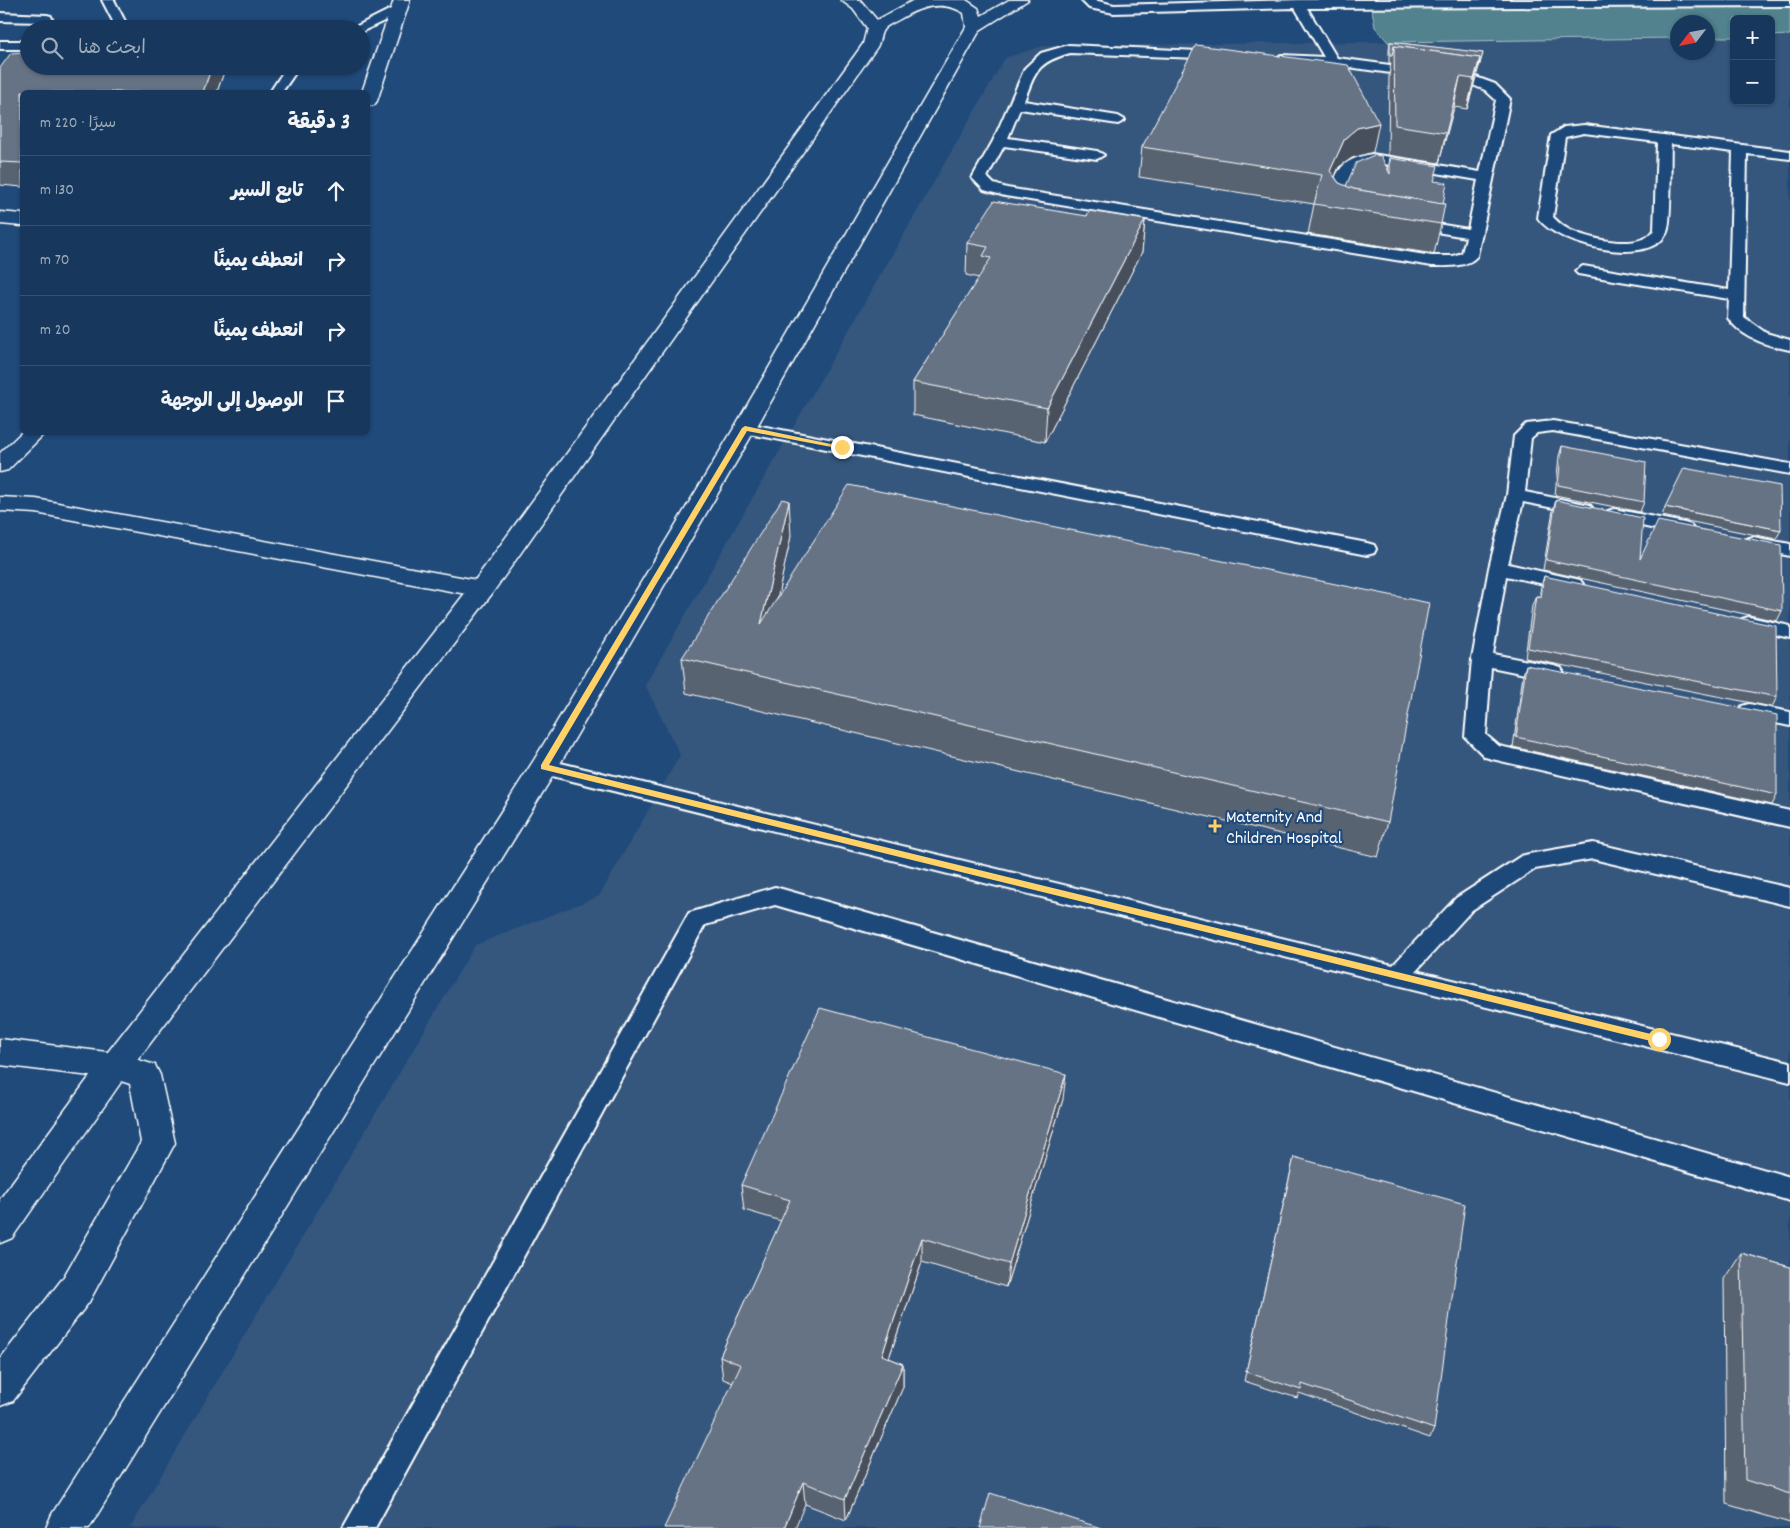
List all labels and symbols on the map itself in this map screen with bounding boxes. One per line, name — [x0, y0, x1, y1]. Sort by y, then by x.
north arrow — [1670, 15, 1715, 60]
route end — [831, 436, 854, 459]
place label: Maternity And Children Hospital — [1226, 806, 1343, 852]
marker: Maternity And Children Hospital — [1208, 819, 1222, 833]
route start — [1648, 1028, 1671, 1051]

